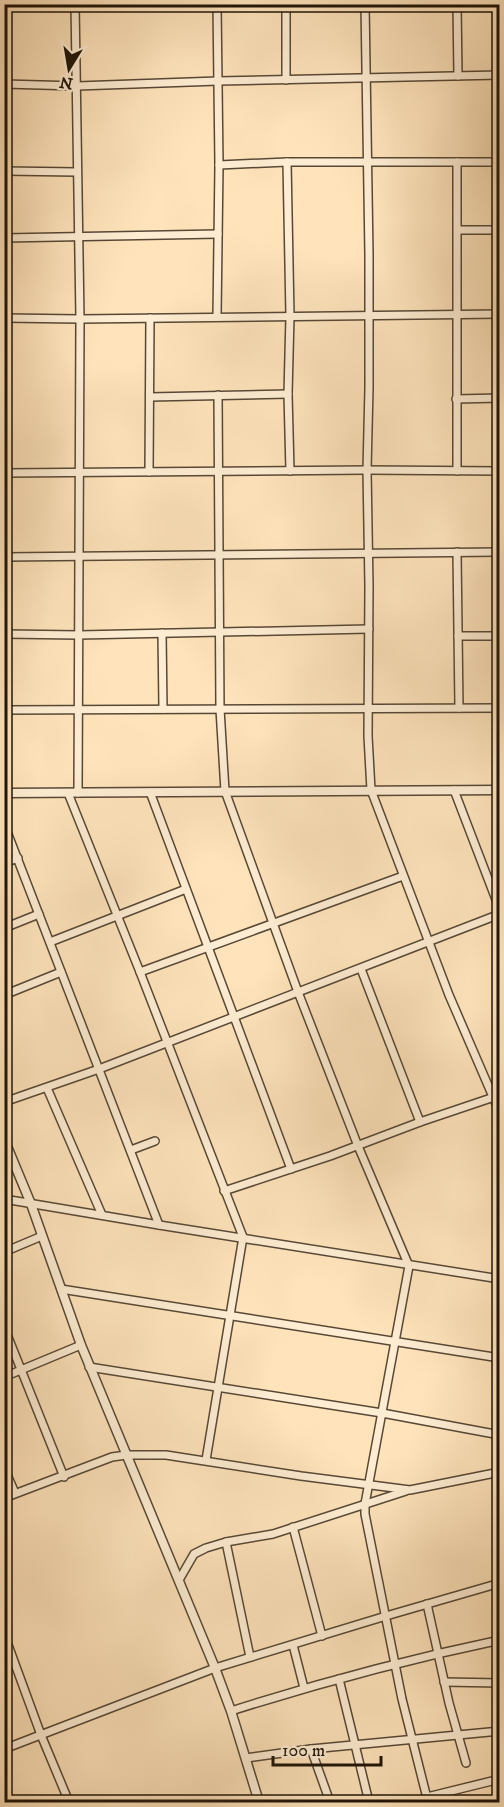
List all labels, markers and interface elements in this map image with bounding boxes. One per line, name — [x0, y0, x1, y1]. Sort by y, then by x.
north arrow — [39, 39, 99, 99]
text: N — [58, 72, 75, 94]
scale bar — [273, 1729, 381, 1767]
text: 100 m — [282, 1740, 325, 1762]

